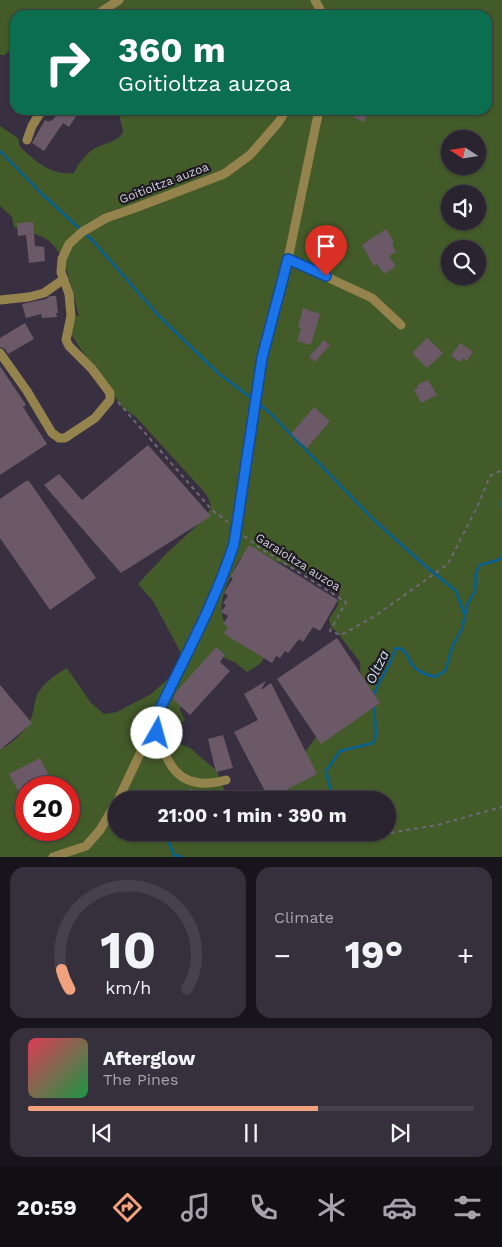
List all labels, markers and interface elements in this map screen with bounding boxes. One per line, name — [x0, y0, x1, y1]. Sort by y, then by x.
text: 360 m — [118, 29, 226, 71]
icon: right — [35, 30, 100, 95]
text: Goitioltza auzoa — [118, 71, 291, 96]
north arrow — [441, 130, 486, 175]
map controls — [441, 130, 486, 285]
street label: Goitioltza auzoa — [117, 159, 211, 206]
button: sound — [441, 185, 486, 230]
pin — [305, 225, 347, 276]
icon: arrive — [312, 232, 340, 260]
button: search — [441, 240, 486, 285]
street label: Garaioltza auzoa — [253, 530, 343, 594]
water label: Oltza — [362, 647, 392, 686]
position arrow — [130, 706, 182, 758]
speed limit sign: 20 — [15, 776, 80, 841]
text: 21:00 · 1 min · 390 m — [157, 804, 347, 827]
text: Climate — [274, 908, 334, 927]
text: 10 — [100, 920, 156, 981]
text: 19° — [345, 933, 403, 977]
text: − — [274, 939, 291, 972]
text: + — [457, 939, 474, 972]
text: km/h — [105, 977, 151, 998]
text: Afterglow — [103, 1047, 195, 1070]
text: The Pines — [103, 1070, 179, 1089]
icon: previous — [88, 1119, 116, 1147]
icon: pause — [237, 1119, 265, 1147]
icon: next — [386, 1119, 414, 1147]
icon: directions — [110, 1190, 145, 1225]
icon: music — [178, 1190, 213, 1225]
icon: phone — [246, 1190, 281, 1225]
icon: climate — [314, 1190, 349, 1225]
icon: car — [382, 1190, 417, 1225]
icon: filters — [450, 1190, 485, 1225]
text: 20:59 — [17, 1195, 77, 1220]

